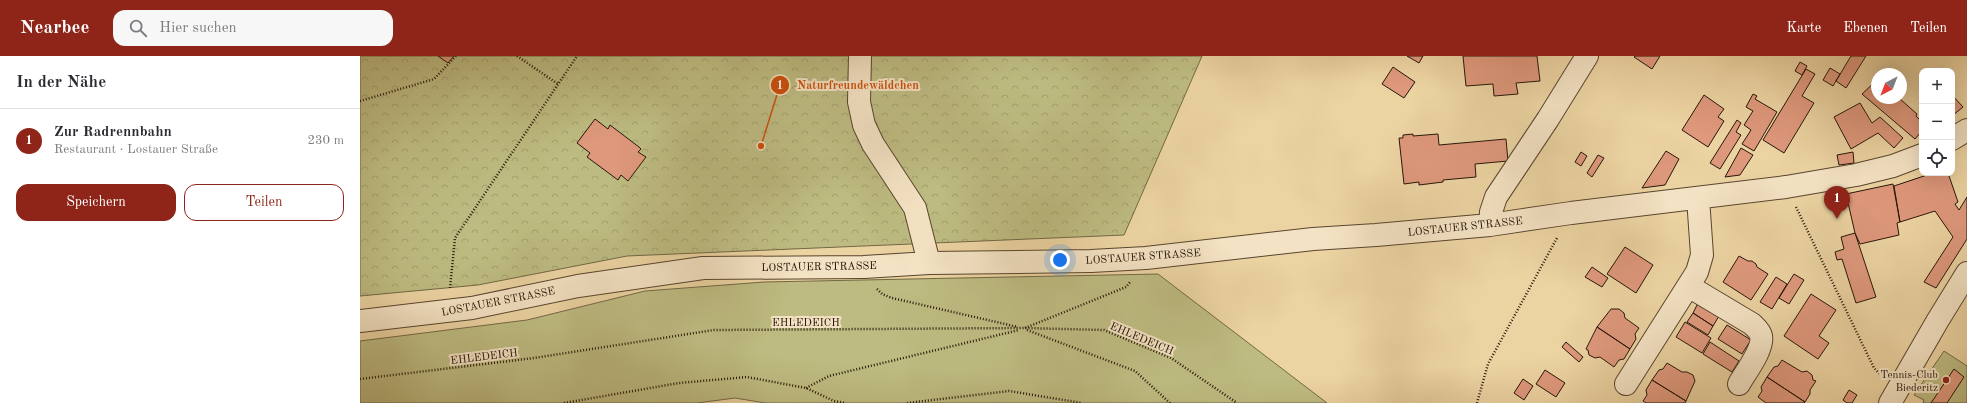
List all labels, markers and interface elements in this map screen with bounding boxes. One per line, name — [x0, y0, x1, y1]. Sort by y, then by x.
search box — [113, 10, 393, 46]
icon: search — [127, 17, 149, 39]
text: Nearbee — [20, 19, 89, 38]
text: Hier suchen — [159, 21, 237, 36]
text: Karte — [1787, 21, 1821, 35]
text: Ebenen — [1843, 21, 1888, 35]
text: Teilen — [1910, 21, 1947, 35]
north arrow — [1871, 68, 1907, 104]
map controls — [1919, 68, 1955, 176]
button: + — [1919, 68, 1955, 104]
callout: Naturfreundewäldchen — [770, 73, 927, 97]
text: In der Nähe — [16, 74, 106, 91]
text: 1 — [777, 80, 783, 92]
text: Naturfreundewäldchen — [797, 80, 919, 92]
button: − — [1919, 104, 1955, 140]
text: Zur Radrennbahn — [54, 125, 172, 140]
text: 1 — [25, 134, 33, 147]
text: 230 m — [307, 134, 344, 147]
button: locate — [1919, 140, 1955, 176]
text: Restaurant · Lostauer Straße — [54, 143, 218, 156]
button: Speichern — [16, 184, 176, 221]
button: Teilen — [184, 184, 344, 221]
pin: 1 — [1824, 186, 1850, 219]
street label: LOSTAUER STRASSE — [1407, 216, 1523, 239]
street label: LOSTAUER STRASSE — [1085, 248, 1201, 267]
your location — [1050, 250, 1070, 270]
street label: LOSTAUER STRASSE — [761, 261, 877, 274]
street label: LOSTAUER STRASSE — [440, 286, 556, 319]
street label: EHLEDEICH — [772, 318, 840, 329]
street label: EHLEDEICH — [1108, 321, 1175, 358]
street label: EHLEDEICH — [450, 348, 519, 367]
place label: Tennis-Club Biederitz — [1880, 370, 1938, 394]
marker: Tennis-Club Biederitz — [1941, 375, 1951, 385]

